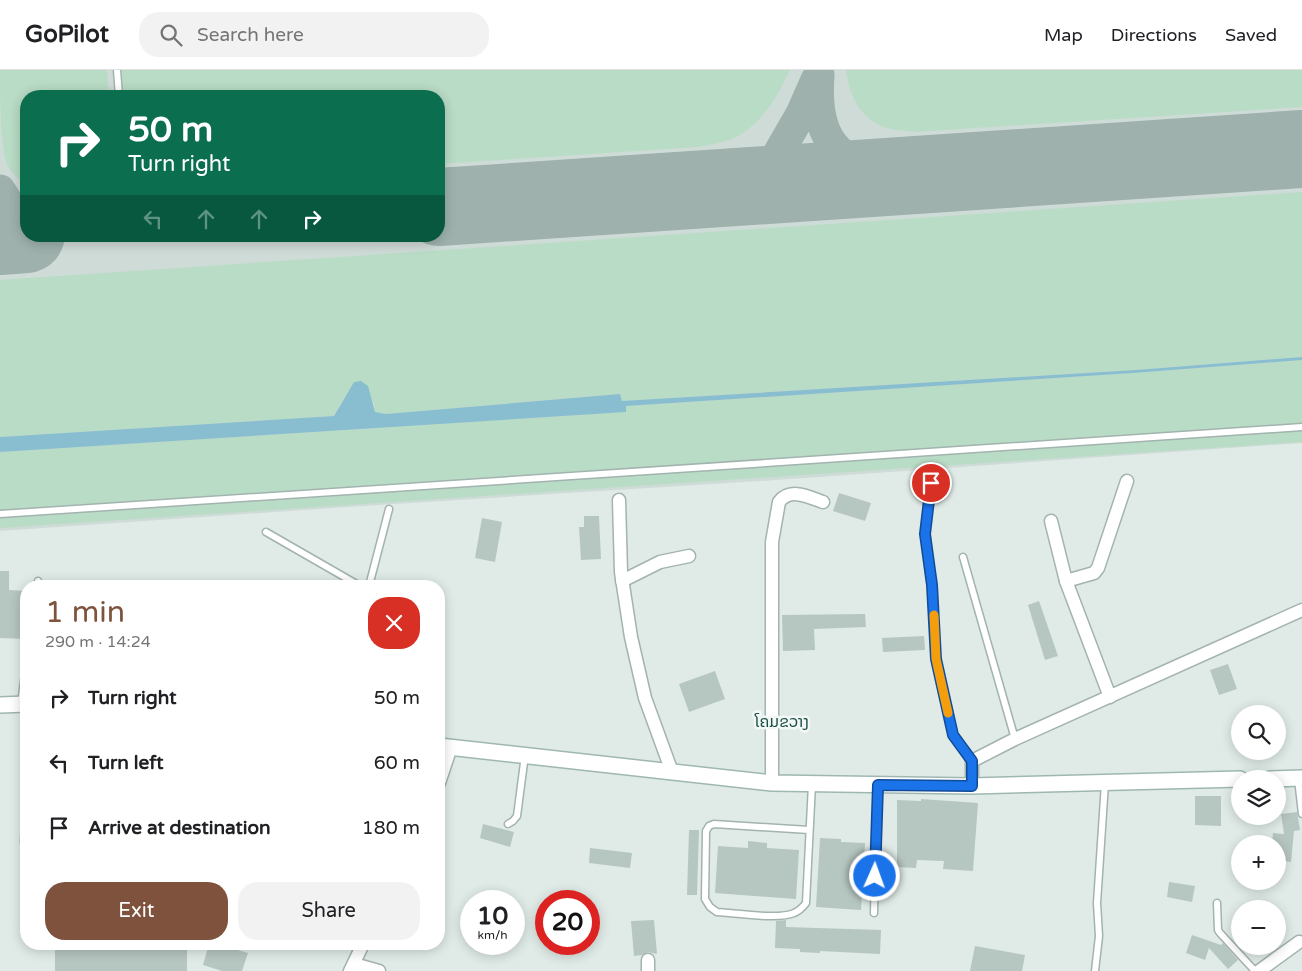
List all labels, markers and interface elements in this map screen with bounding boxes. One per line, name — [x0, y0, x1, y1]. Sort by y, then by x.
search box — [139, 12, 489, 57]
text: GoPilot — [25, 20, 109, 49]
icon: search — [157, 21, 185, 49]
text: Search here — [197, 24, 304, 46]
text: Map — [1044, 24, 1083, 46]
text: Directions — [1111, 24, 1197, 46]
text: Saved — [1225, 24, 1277, 46]
text: 50 m — [128, 109, 213, 151]
icon: right — [45, 110, 110, 175]
text: Turn right — [128, 151, 230, 177]
icon: left — [139, 205, 167, 233]
icon: ahead — [192, 205, 220, 233]
icon: ahead — [245, 205, 273, 233]
icon: right — [298, 205, 326, 233]
pin — [910, 462, 952, 504]
icon: arrive — [917, 469, 945, 497]
text: 1 min — [45, 594, 125, 631]
button: close — [368, 597, 420, 649]
text: 290 m · 14:24 — [45, 632, 151, 652]
icon: right — [45, 684, 73, 712]
text: Turn right — [88, 687, 176, 709]
text: 50 m — [374, 687, 420, 709]
map controls — [1231, 705, 1286, 955]
button: search — [1231, 705, 1286, 760]
district label: ໂຄມຂວາງ — [754, 712, 809, 732]
icon: left — [45, 749, 73, 777]
text: Turn left — [88, 752, 164, 774]
text: 60 m — [374, 752, 420, 774]
button: layers — [1231, 770, 1286, 825]
icon: arrive — [45, 814, 73, 842]
text: Arrive at destination — [88, 817, 271, 839]
text: 180 m — [362, 817, 420, 839]
button: + — [1231, 835, 1286, 890]
position arrow — [848, 849, 900, 901]
button: Exit — [45, 882, 228, 940]
button: Share — [238, 882, 420, 940]
speed limit sign: 20 — [535, 890, 600, 955]
button: − — [1231, 900, 1286, 955]
text: 10 — [477, 901, 508, 931]
text: km/h — [477, 928, 508, 942]

